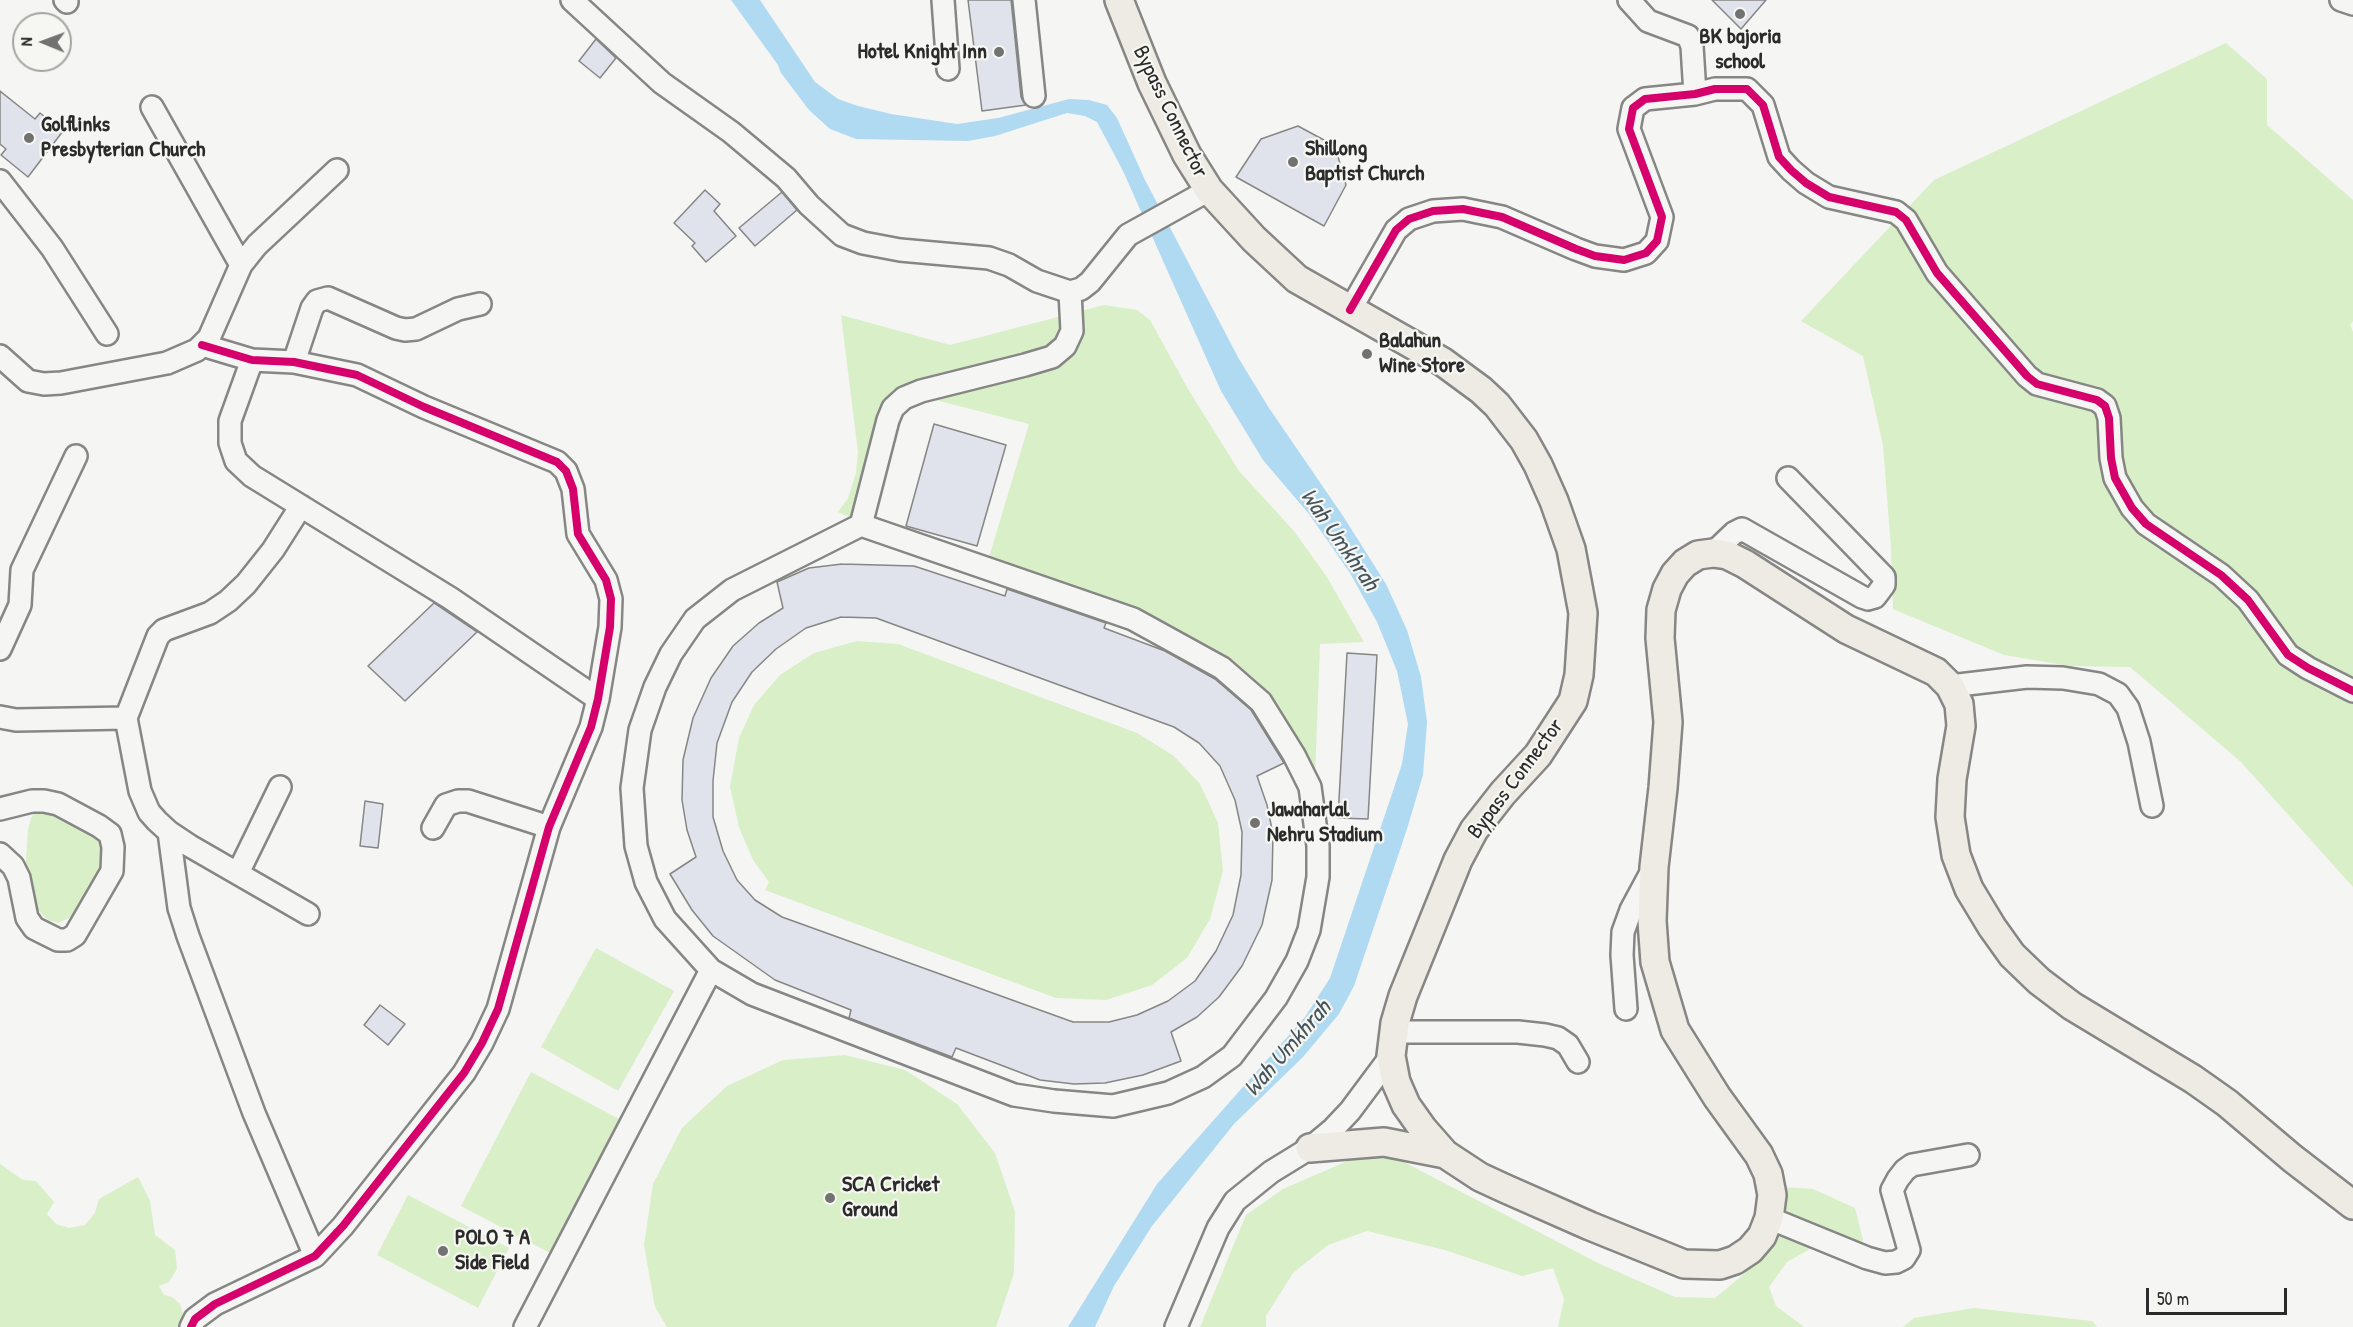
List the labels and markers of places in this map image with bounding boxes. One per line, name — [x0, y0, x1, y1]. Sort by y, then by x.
marker: BK bajoria school — [1733, 7, 1747, 21]
place label: BK bajoria school — [1699, 24, 1781, 76]
place label: Hotel Knight Inn — [858, 39, 987, 65]
marker: Hotel Knight Inn — [992, 45, 1006, 59]
place label: Golflinks Presbyterian Church — [41, 112, 205, 164]
marker: Golflinks Presbyterian Church — [22, 131, 36, 145]
place label: Shillong Baptist Church — [1305, 136, 1424, 188]
marker: Shillong Baptist Church — [1286, 155, 1300, 169]
place label: Balahun Wine Store — [1379, 328, 1465, 380]
marker: Balahun Wine Store — [1360, 347, 1374, 361]
place label: Jawaharlal Nehru Stadium — [1267, 797, 1383, 848]
marker: Jawaharlal Nehru Stadium — [1248, 816, 1262, 830]
place label: SCA Cricket Ground — [842, 1172, 939, 1224]
marker: SCA Cricket Ground — [823, 1191, 837, 1205]
place label: POLO 7 A Side Field — [455, 1225, 530, 1276]
marker: POLO 7 A Side Field — [436, 1244, 450, 1258]

